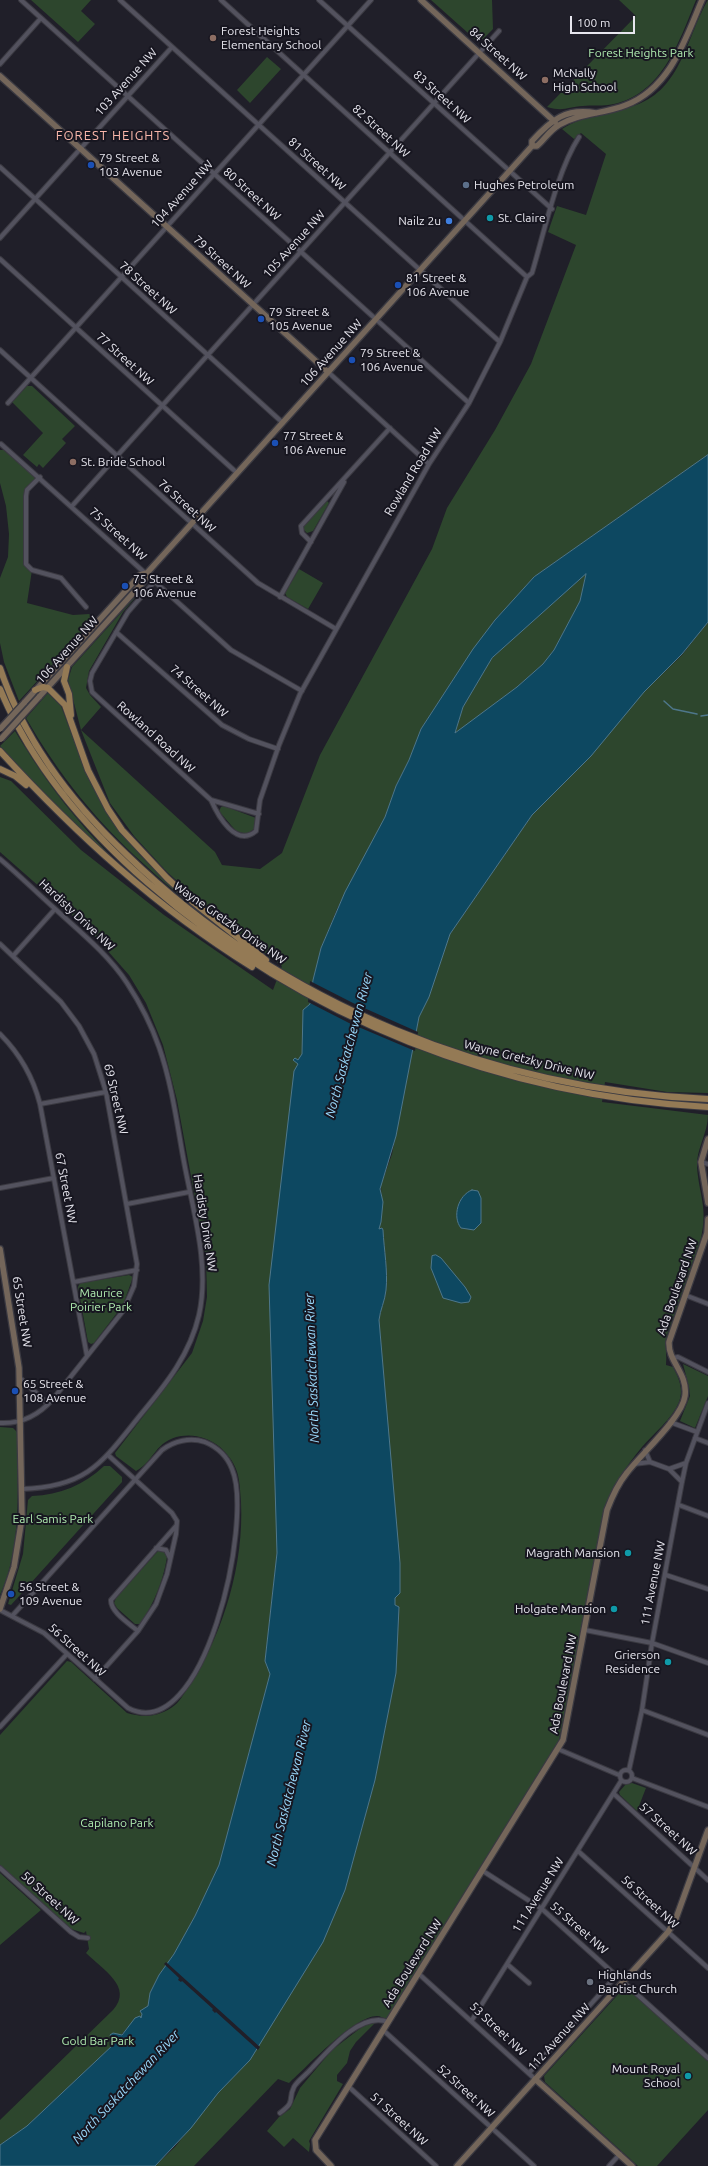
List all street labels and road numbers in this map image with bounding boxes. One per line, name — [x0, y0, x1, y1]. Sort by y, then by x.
street label: 84 Street NW — [466, 24, 530, 84]
street label: 103 Avenue NW — [92, 45, 160, 119]
street label: 83 Street NW — [410, 67, 474, 127]
street label: 82 Street NW — [349, 101, 413, 161]
street label: 81 Street NW — [285, 134, 349, 194]
street label: 104 Avenue NW — [148, 157, 216, 231]
street label: 80 Street NW — [220, 164, 284, 224]
street label: 105 Avenue NW — [260, 207, 328, 281]
street label: 79 Street NW — [190, 232, 254, 292]
street label: 78 Street NW — [116, 258, 180, 318]
street label: 106 Avenue NW — [297, 316, 365, 390]
street label: 77 Street NW — [93, 329, 157, 389]
street label: Rowland Road NW — [381, 426, 445, 518]
street label: 76 Street NW — [155, 476, 219, 536]
street label: 75 Street NW — [86, 504, 150, 564]
street label: 106 Avenue NW — [33, 613, 101, 687]
street label: 74 Street NW — [167, 662, 231, 720]
street label: Rowland Road NW — [114, 698, 198, 776]
street label: Hardisty Drive NW — [36, 876, 118, 954]
street label: Wayne Gretzky Drive NW — [171, 879, 289, 967]
street label: Wayne Gretzky Drive NW — [462, 1037, 596, 1083]
street label: 69 Street NW — [101, 1062, 131, 1136]
street label: 67 Street NW — [52, 1151, 80, 1225]
street label: Hardisty Drive NW — [190, 1173, 220, 1273]
street label: Ada Boulevard NW — [654, 1237, 700, 1337]
street label: 65 Street NW — [9, 1275, 35, 1349]
street label: 111 Avenue NW — [638, 1539, 668, 1627]
street label: 56 Street NW — [45, 1620, 109, 1680]
street label: Ada Boulevard NW — [546, 1633, 580, 1735]
street label: 57 Street NW — [636, 1799, 700, 1859]
street label: 111 Avenue NW — [509, 1855, 567, 1935]
street label: 50 Street NW — [18, 1868, 82, 1928]
street label: 56 Street NW — [618, 1872, 682, 1932]
street label: 55 Street NW — [547, 1899, 611, 1957]
street label: Ada Boulevard NW — [379, 1916, 445, 2010]
street label: 53 Street NW — [467, 1999, 529, 2059]
street label: 112 Avenue NW — [525, 2000, 593, 2074]
street label: 52 Street NW — [434, 2061, 498, 2121]
street label: 51 Street NW — [367, 2089, 431, 2149]

